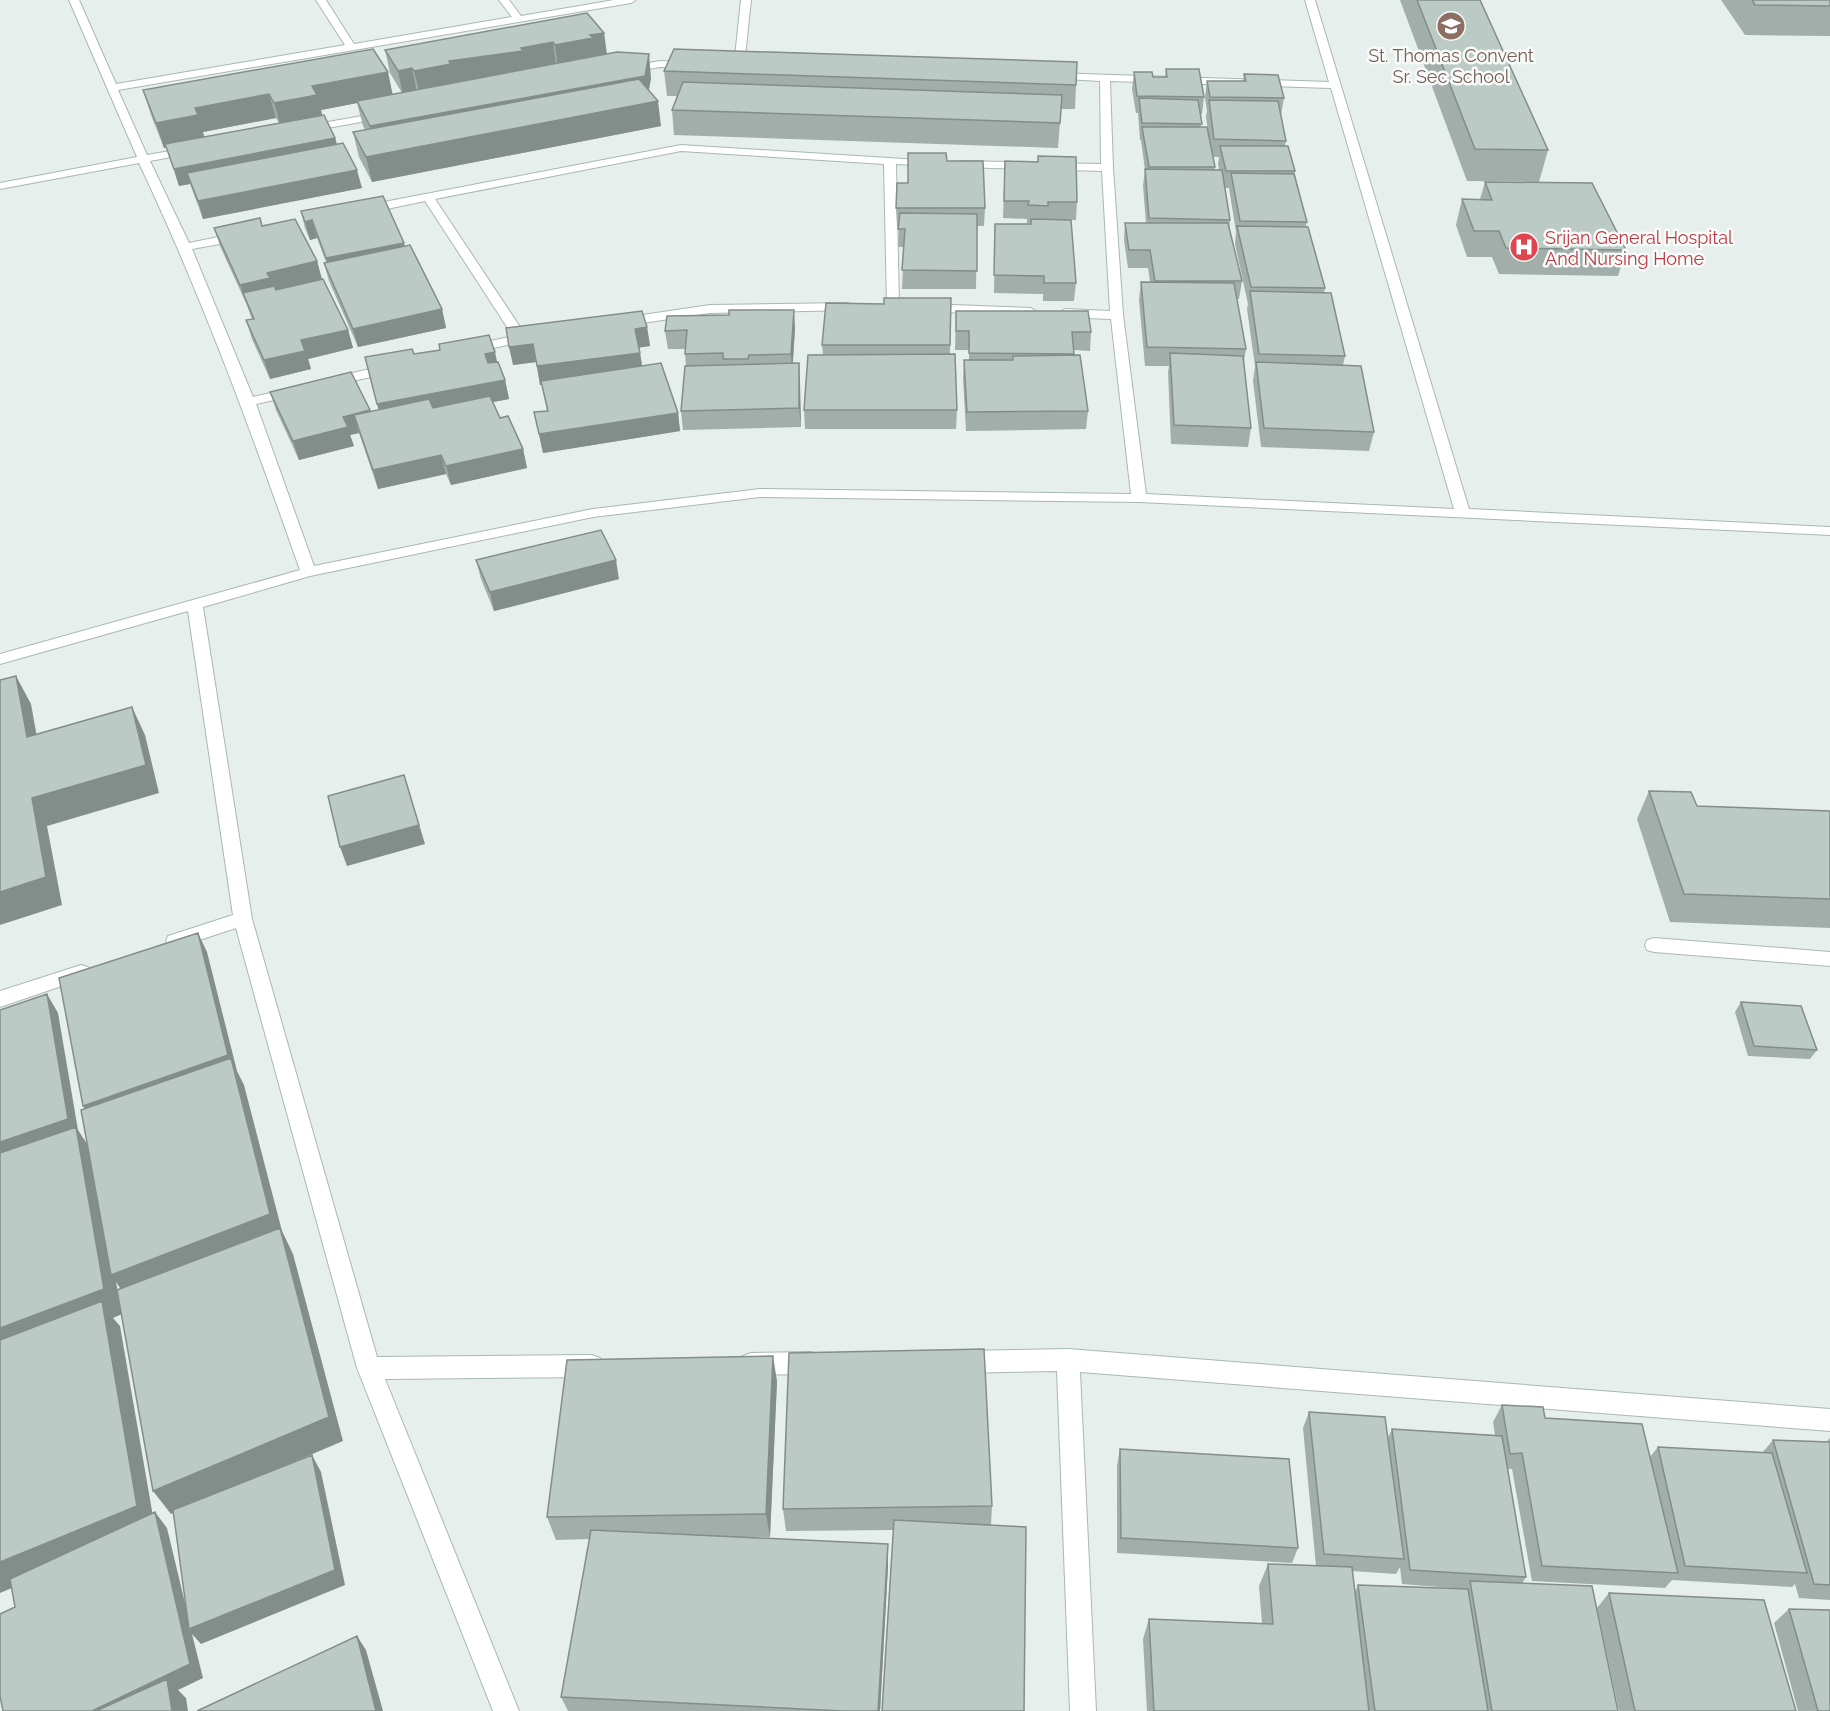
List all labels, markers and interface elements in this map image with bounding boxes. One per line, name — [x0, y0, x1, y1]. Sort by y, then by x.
school or university icon: St. Thomas Convent Sr. Sec School — [1435, 10, 1467, 42]
place label: St. Thomas Convent Sr. Sec School — [1368, 45, 1534, 87]
place label: Srijan General Hospital And Nursing Home — [1545, 227, 1733, 269]
hospital icon: Srijan General Hospital And Nursing Home — [1508, 231, 1540, 263]

